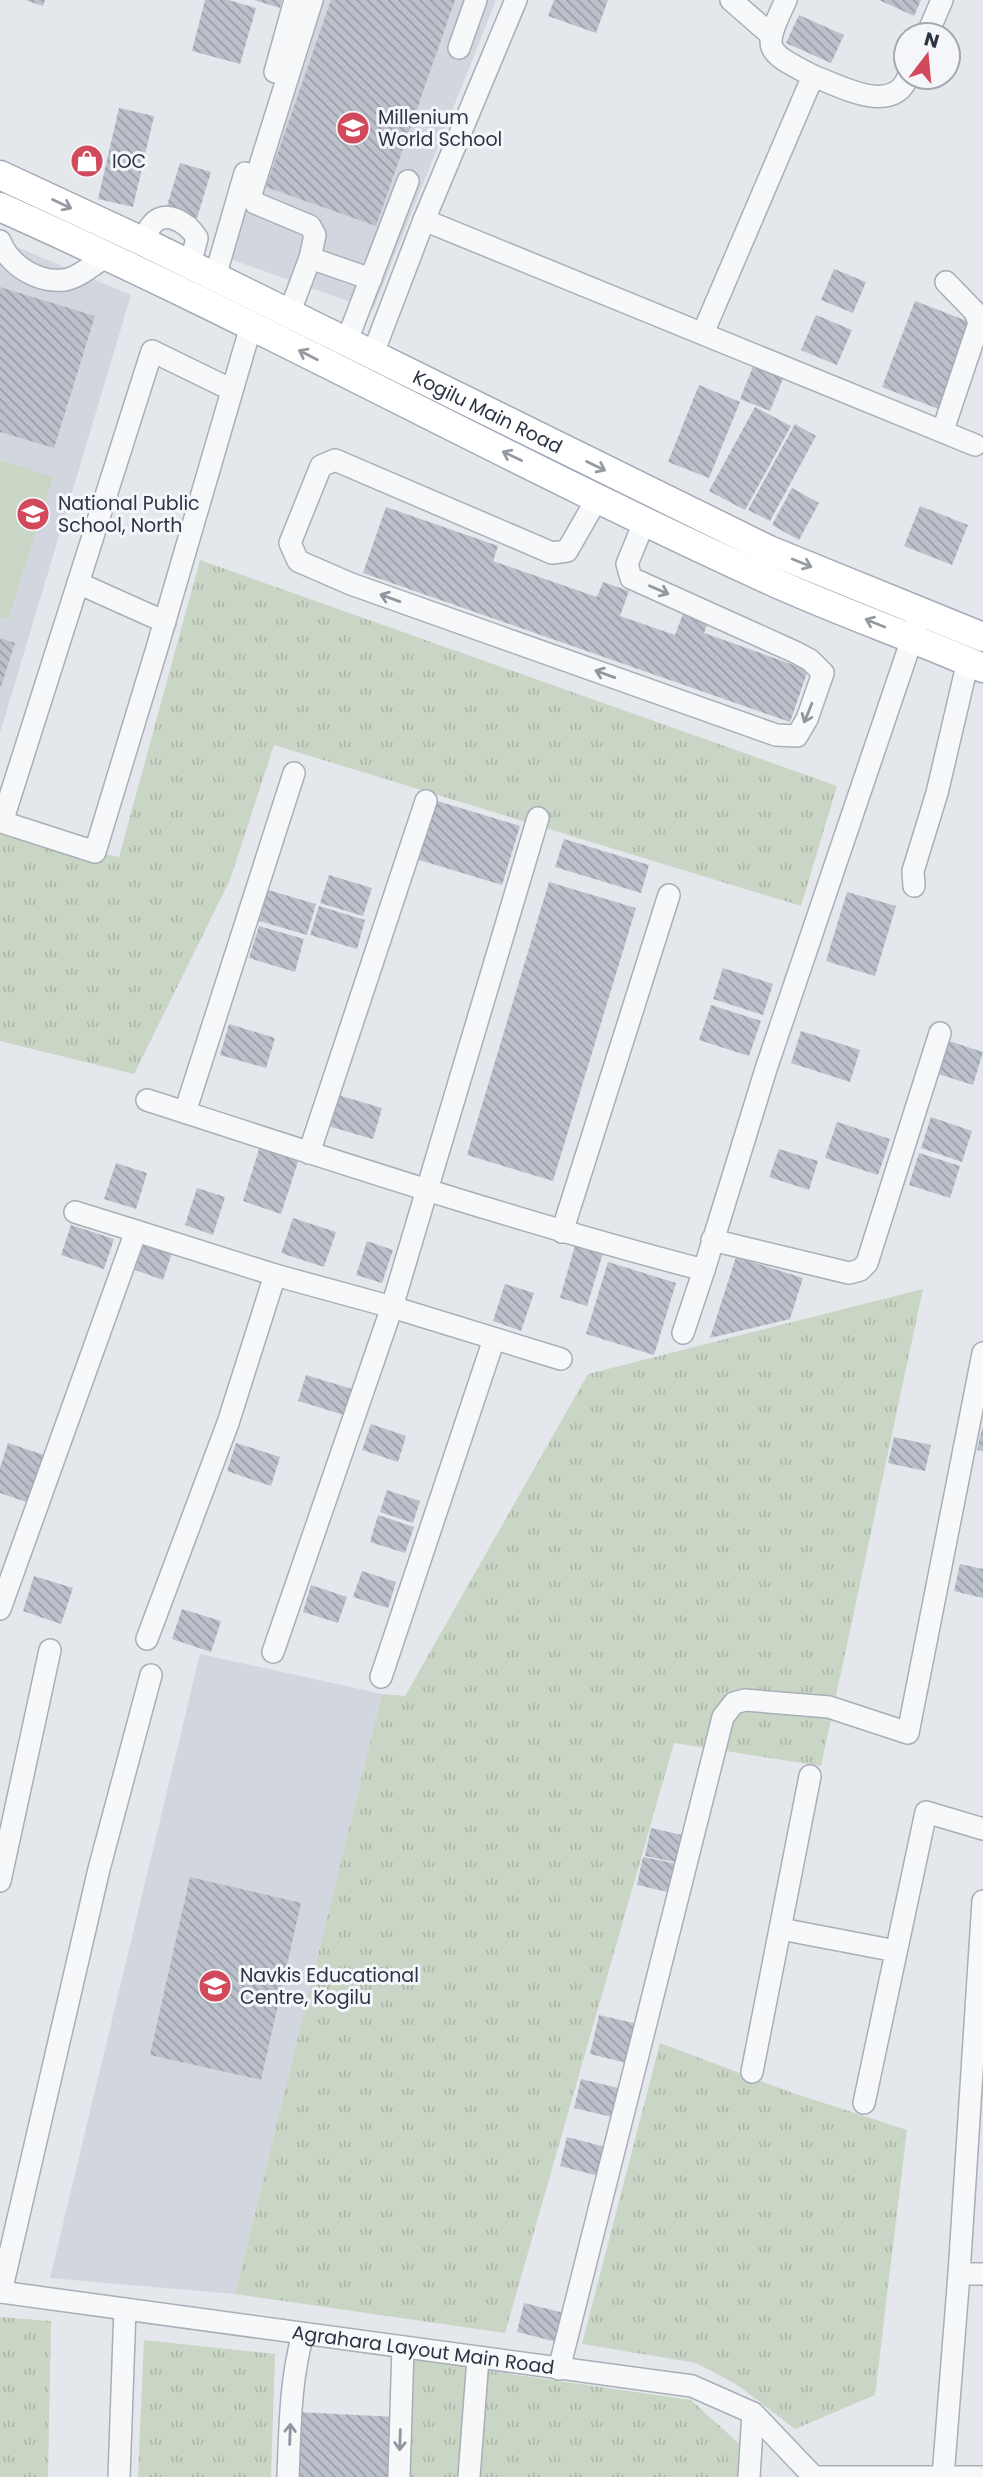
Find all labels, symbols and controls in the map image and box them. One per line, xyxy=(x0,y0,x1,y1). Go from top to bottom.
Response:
north arrow xyxy=(892,21,962,91)
text: N xyxy=(921,25,942,55)
place label: Millenium World School xyxy=(378,104,502,153)
school or university icon: Millenium World School xyxy=(334,109,372,147)
shop icon: IOC xyxy=(68,142,106,180)
place label: IOC xyxy=(112,148,146,175)
one-way arrow xyxy=(51,198,72,211)
one-way arrow xyxy=(298,348,319,362)
street label: Kogilu Main Road xyxy=(408,364,567,460)
one-way arrow xyxy=(502,448,523,461)
one-way arrow xyxy=(585,459,606,473)
place label: National Public School, North xyxy=(58,490,200,539)
school or university icon: National Public School, North xyxy=(14,495,52,533)
one-way arrow xyxy=(790,558,812,571)
one-way arrow xyxy=(648,584,669,597)
one-way arrow xyxy=(380,591,402,603)
one-way arrow xyxy=(864,616,886,629)
one-way arrow xyxy=(594,667,616,679)
one-way arrow xyxy=(801,702,814,724)
place label: Navkis Educational Centre, Kogilu xyxy=(240,1962,419,2011)
school or university icon: Navkis Educational Centre, Kogilu xyxy=(196,1967,234,2005)
street label: Agrahara Layout Main Road xyxy=(290,2319,556,2381)
one-way arrow xyxy=(283,2423,296,2446)
one-way arrow xyxy=(393,2428,407,2451)

